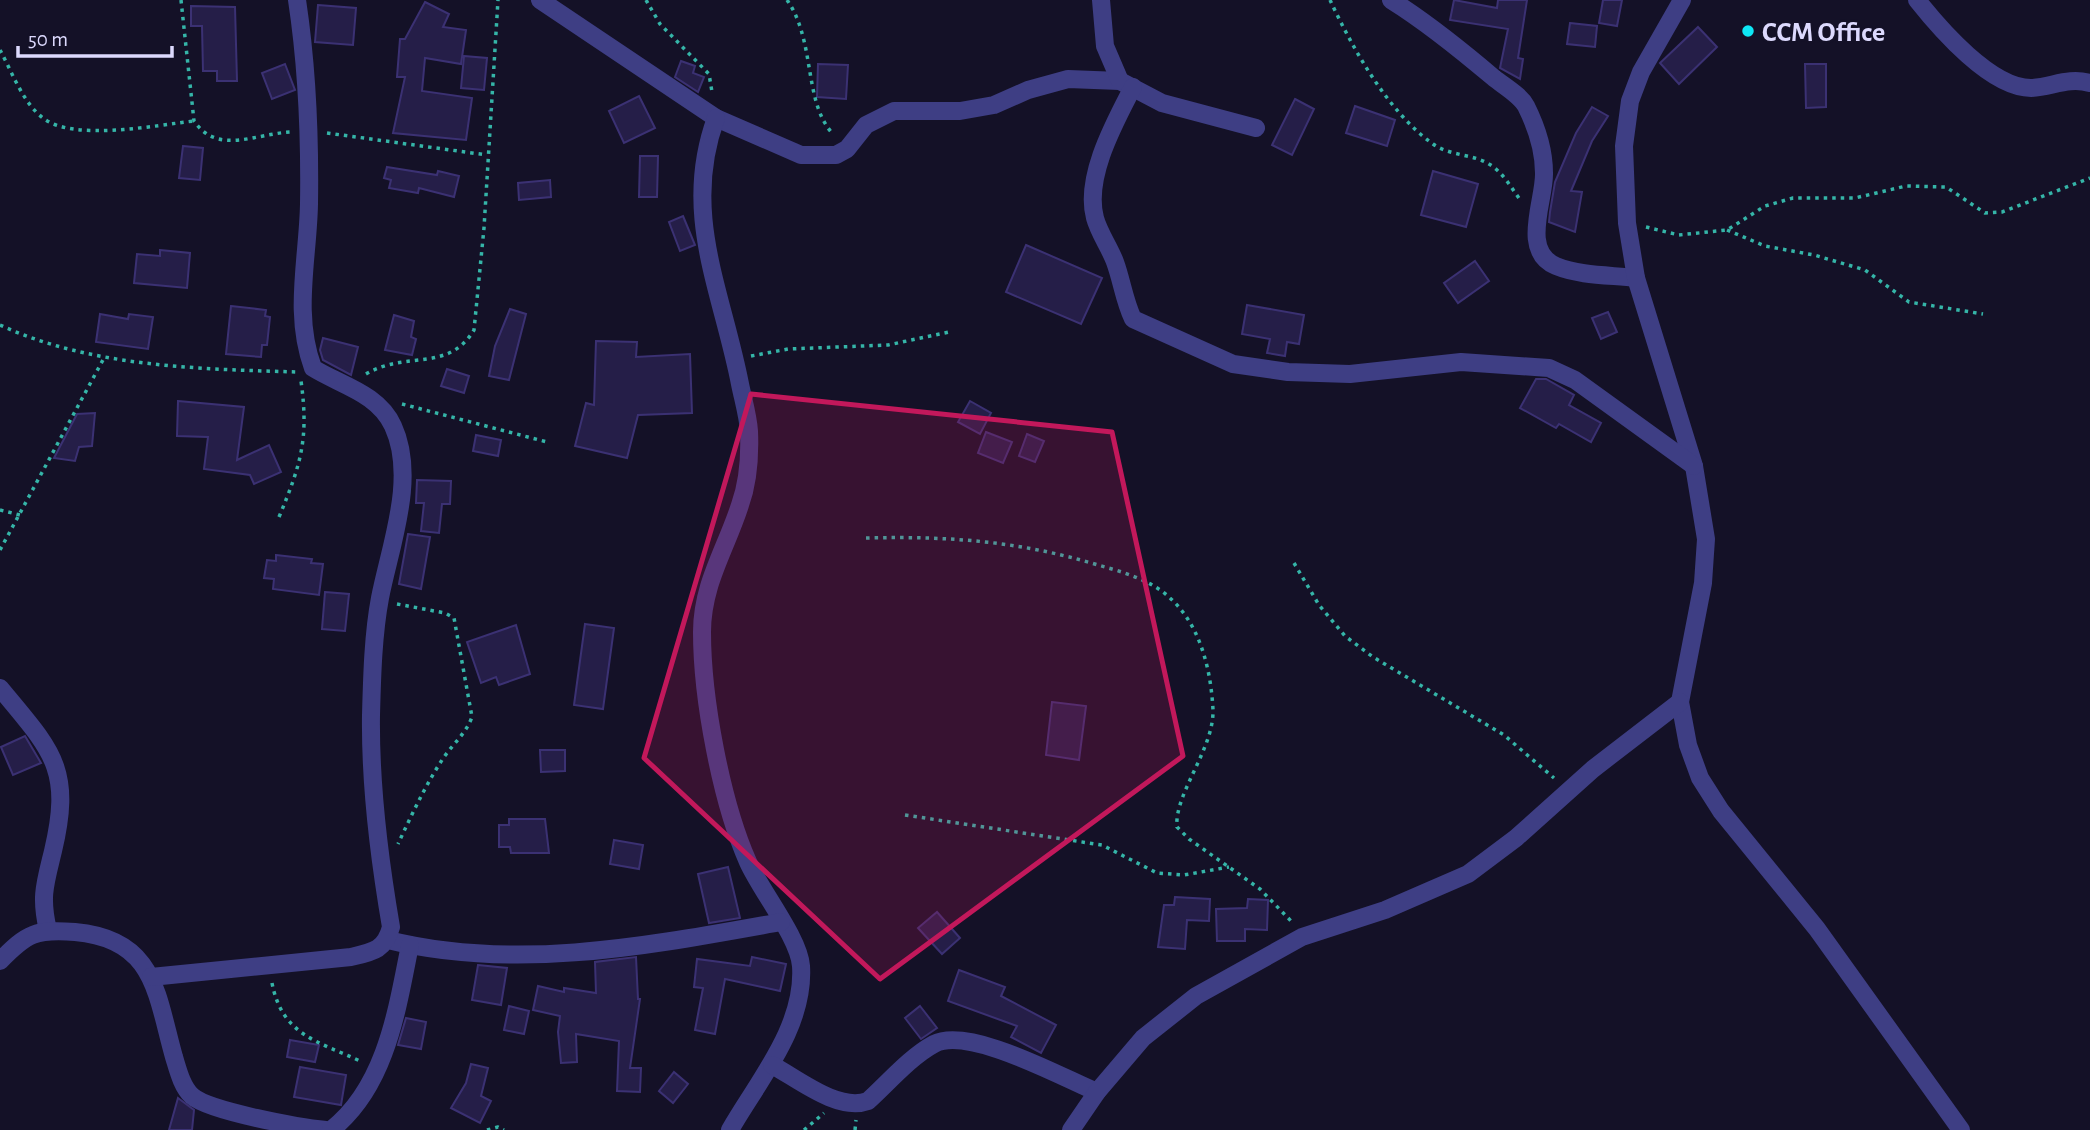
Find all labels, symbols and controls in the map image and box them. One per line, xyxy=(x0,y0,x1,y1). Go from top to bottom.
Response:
scale bar xyxy=(18,14,172,58)
place label: CCM Office xyxy=(1762,19,1885,47)
marker: CCM Office xyxy=(1740,23,1756,39)
text: 50 m xyxy=(28,29,68,50)

